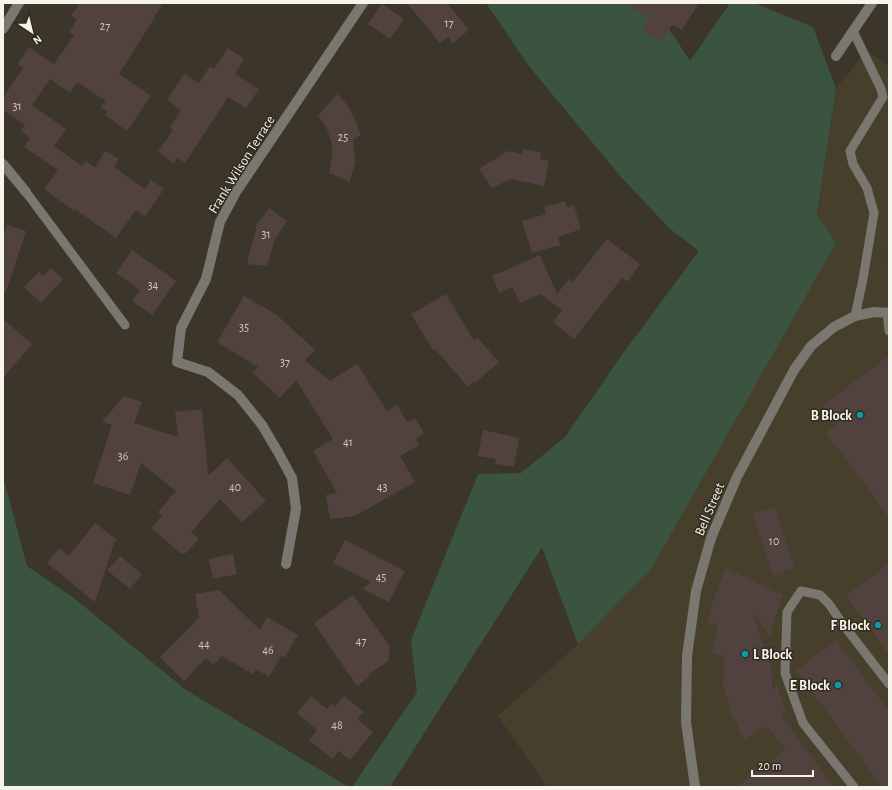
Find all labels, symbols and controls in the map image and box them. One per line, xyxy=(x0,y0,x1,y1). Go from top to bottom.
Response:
north arrow xyxy=(12,12,52,52)
house number: 17 xyxy=(444,17,454,29)
house number: 27 xyxy=(100,20,110,32)
text: N xyxy=(31,33,44,46)
house number: 31 xyxy=(12,100,22,112)
street label: Frank Wilson Terrace xyxy=(206,113,278,216)
house number: 25 xyxy=(338,131,348,143)
house number: 31 xyxy=(261,228,271,240)
house number: 34 xyxy=(148,279,159,291)
house number: 35 xyxy=(239,321,249,333)
house number: 37 xyxy=(280,356,290,368)
place label: B Block xyxy=(811,409,852,423)
marker: B Block xyxy=(855,410,865,420)
house number: 41 xyxy=(343,436,353,448)
house number: 36 xyxy=(118,450,129,462)
street label: Bell Street xyxy=(693,480,728,538)
house number: 40 xyxy=(229,481,241,493)
house number: 43 xyxy=(377,481,387,493)
house number: 10 xyxy=(769,535,779,547)
house number: 45 xyxy=(376,571,386,583)
place label: F Block xyxy=(831,619,870,633)
marker: F Block xyxy=(873,620,883,630)
house number: 47 xyxy=(356,635,366,647)
house number: 44 xyxy=(198,638,210,650)
house number: 46 xyxy=(262,644,274,656)
place label: L Block xyxy=(753,648,792,662)
marker: L Block xyxy=(740,649,750,659)
place label: E Block xyxy=(790,679,830,693)
marker: E Block xyxy=(833,680,843,690)
house number: 48 xyxy=(331,719,343,731)
scale bar xyxy=(752,752,813,778)
text: 20 m xyxy=(758,760,781,772)

